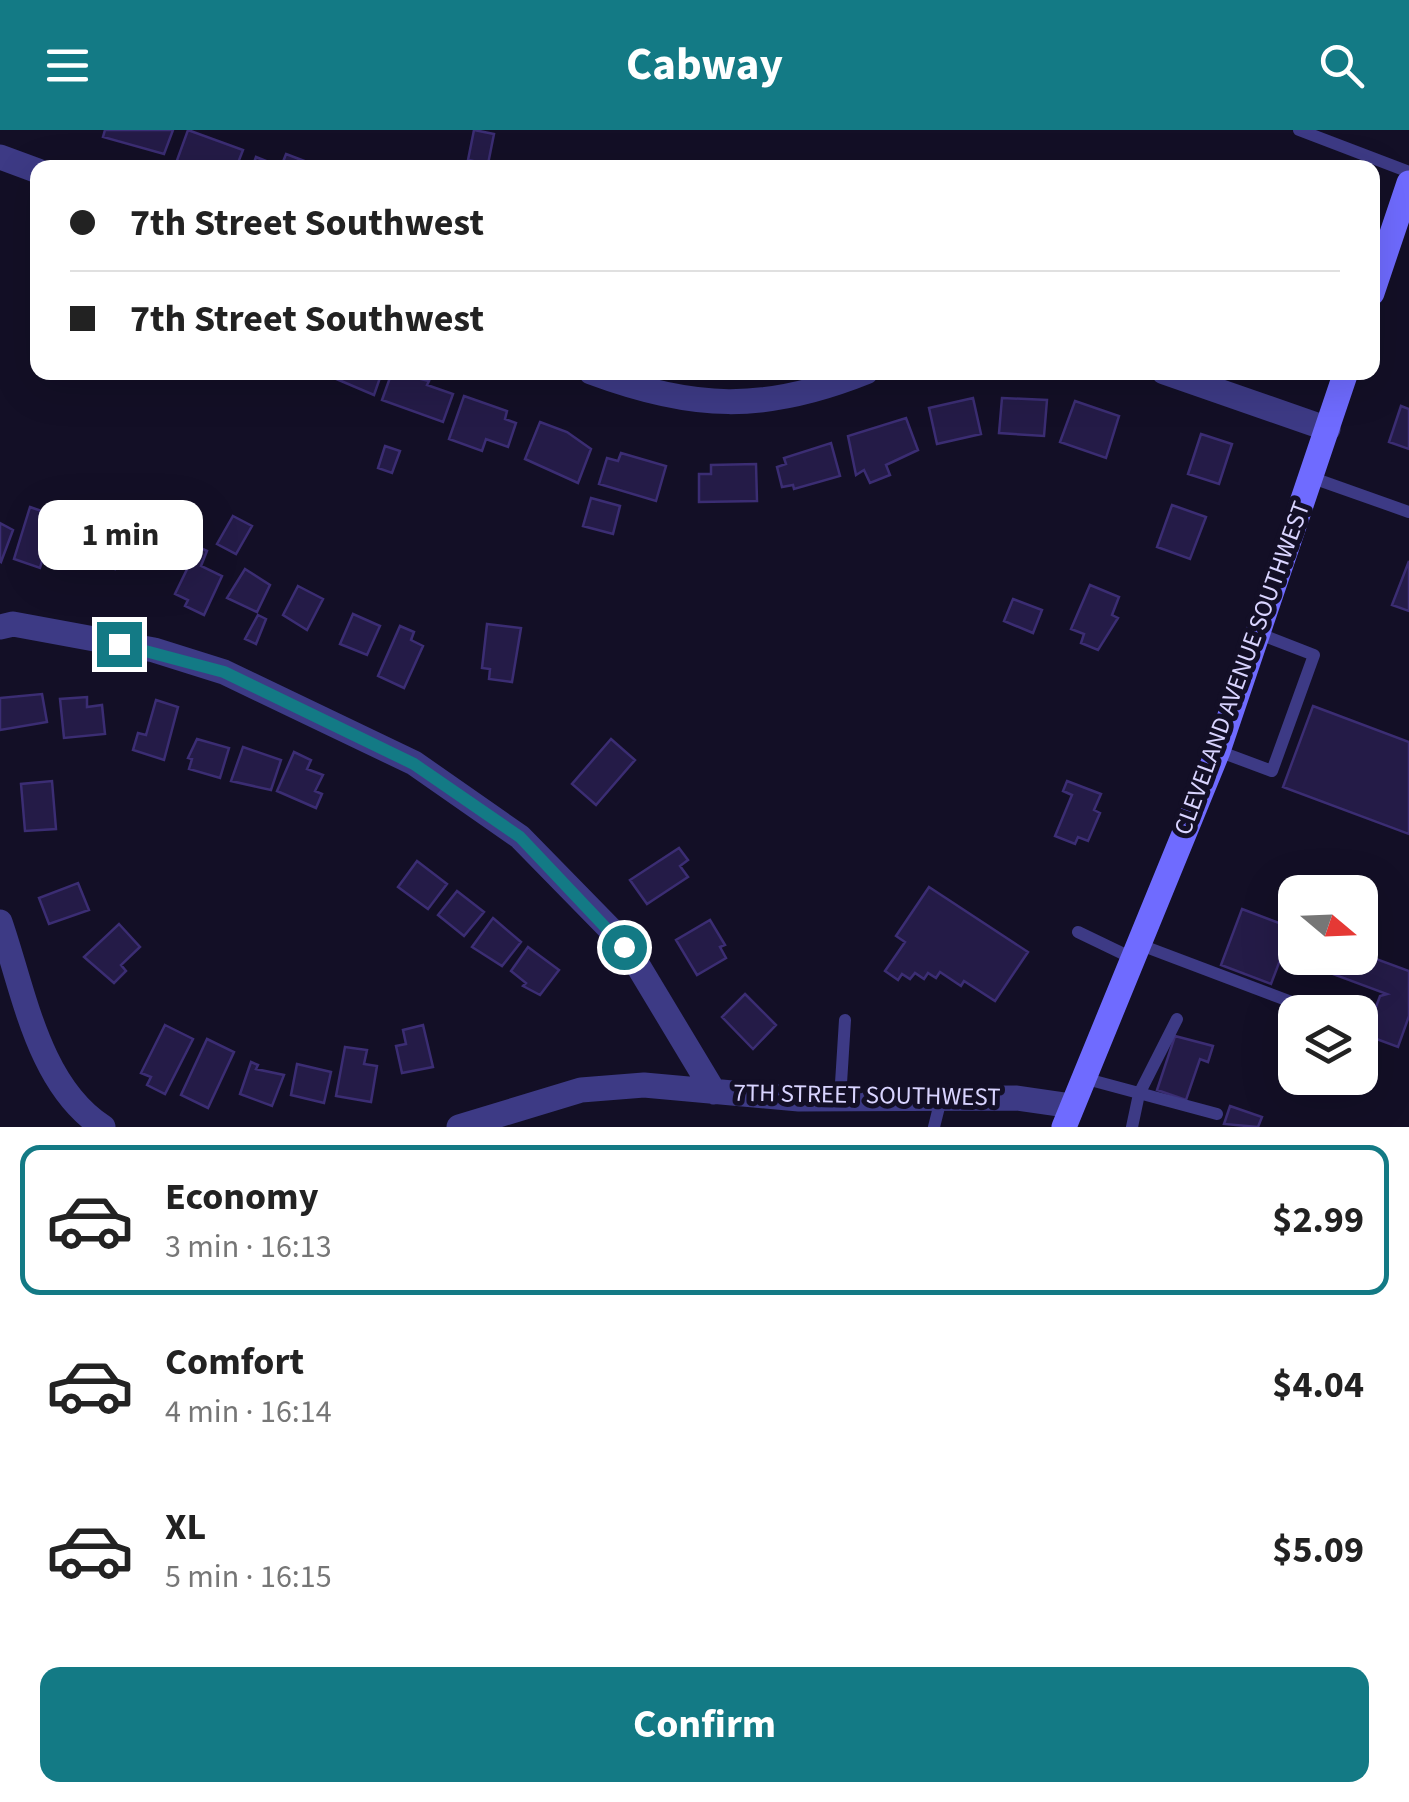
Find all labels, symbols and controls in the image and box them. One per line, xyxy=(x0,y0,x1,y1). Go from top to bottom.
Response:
text: Cabway xyxy=(626,33,783,97)
icon: menu xyxy=(40,38,95,93)
icon: search xyxy=(1314,38,1369,93)
text: 7th Street Southwest xyxy=(130,196,484,250)
text: 7th Street Southwest xyxy=(130,292,484,346)
street label: CLEVELAND AVENUE SOUTHWEST xyxy=(1165,496,1319,840)
callout: 1 min xyxy=(36,499,202,569)
text: 1 min xyxy=(82,512,159,558)
route end xyxy=(97,622,142,667)
north arrow xyxy=(1278,875,1378,975)
map controls xyxy=(1278,875,1378,1095)
route start xyxy=(602,925,647,970)
button: layers xyxy=(1278,995,1378,1095)
street label: 7TH STREET SOUTHWEST xyxy=(733,1075,1001,1115)
text: Economy xyxy=(165,1170,318,1224)
icon: car xyxy=(45,1175,135,1265)
text: $2.99 xyxy=(1272,1193,1364,1247)
text: 3 min · 16:13 xyxy=(165,1224,332,1270)
text: Comfort xyxy=(165,1335,304,1389)
icon: car xyxy=(45,1340,135,1430)
text: $4.04 xyxy=(1272,1358,1364,1412)
text: 4 min · 16:14 xyxy=(165,1389,332,1435)
text: XL xyxy=(165,1500,206,1554)
icon: car xyxy=(45,1505,135,1595)
text: $5.09 xyxy=(1272,1523,1364,1577)
text: 5 min · 16:15 xyxy=(165,1554,332,1600)
button: Confirm xyxy=(40,1667,1369,1782)

